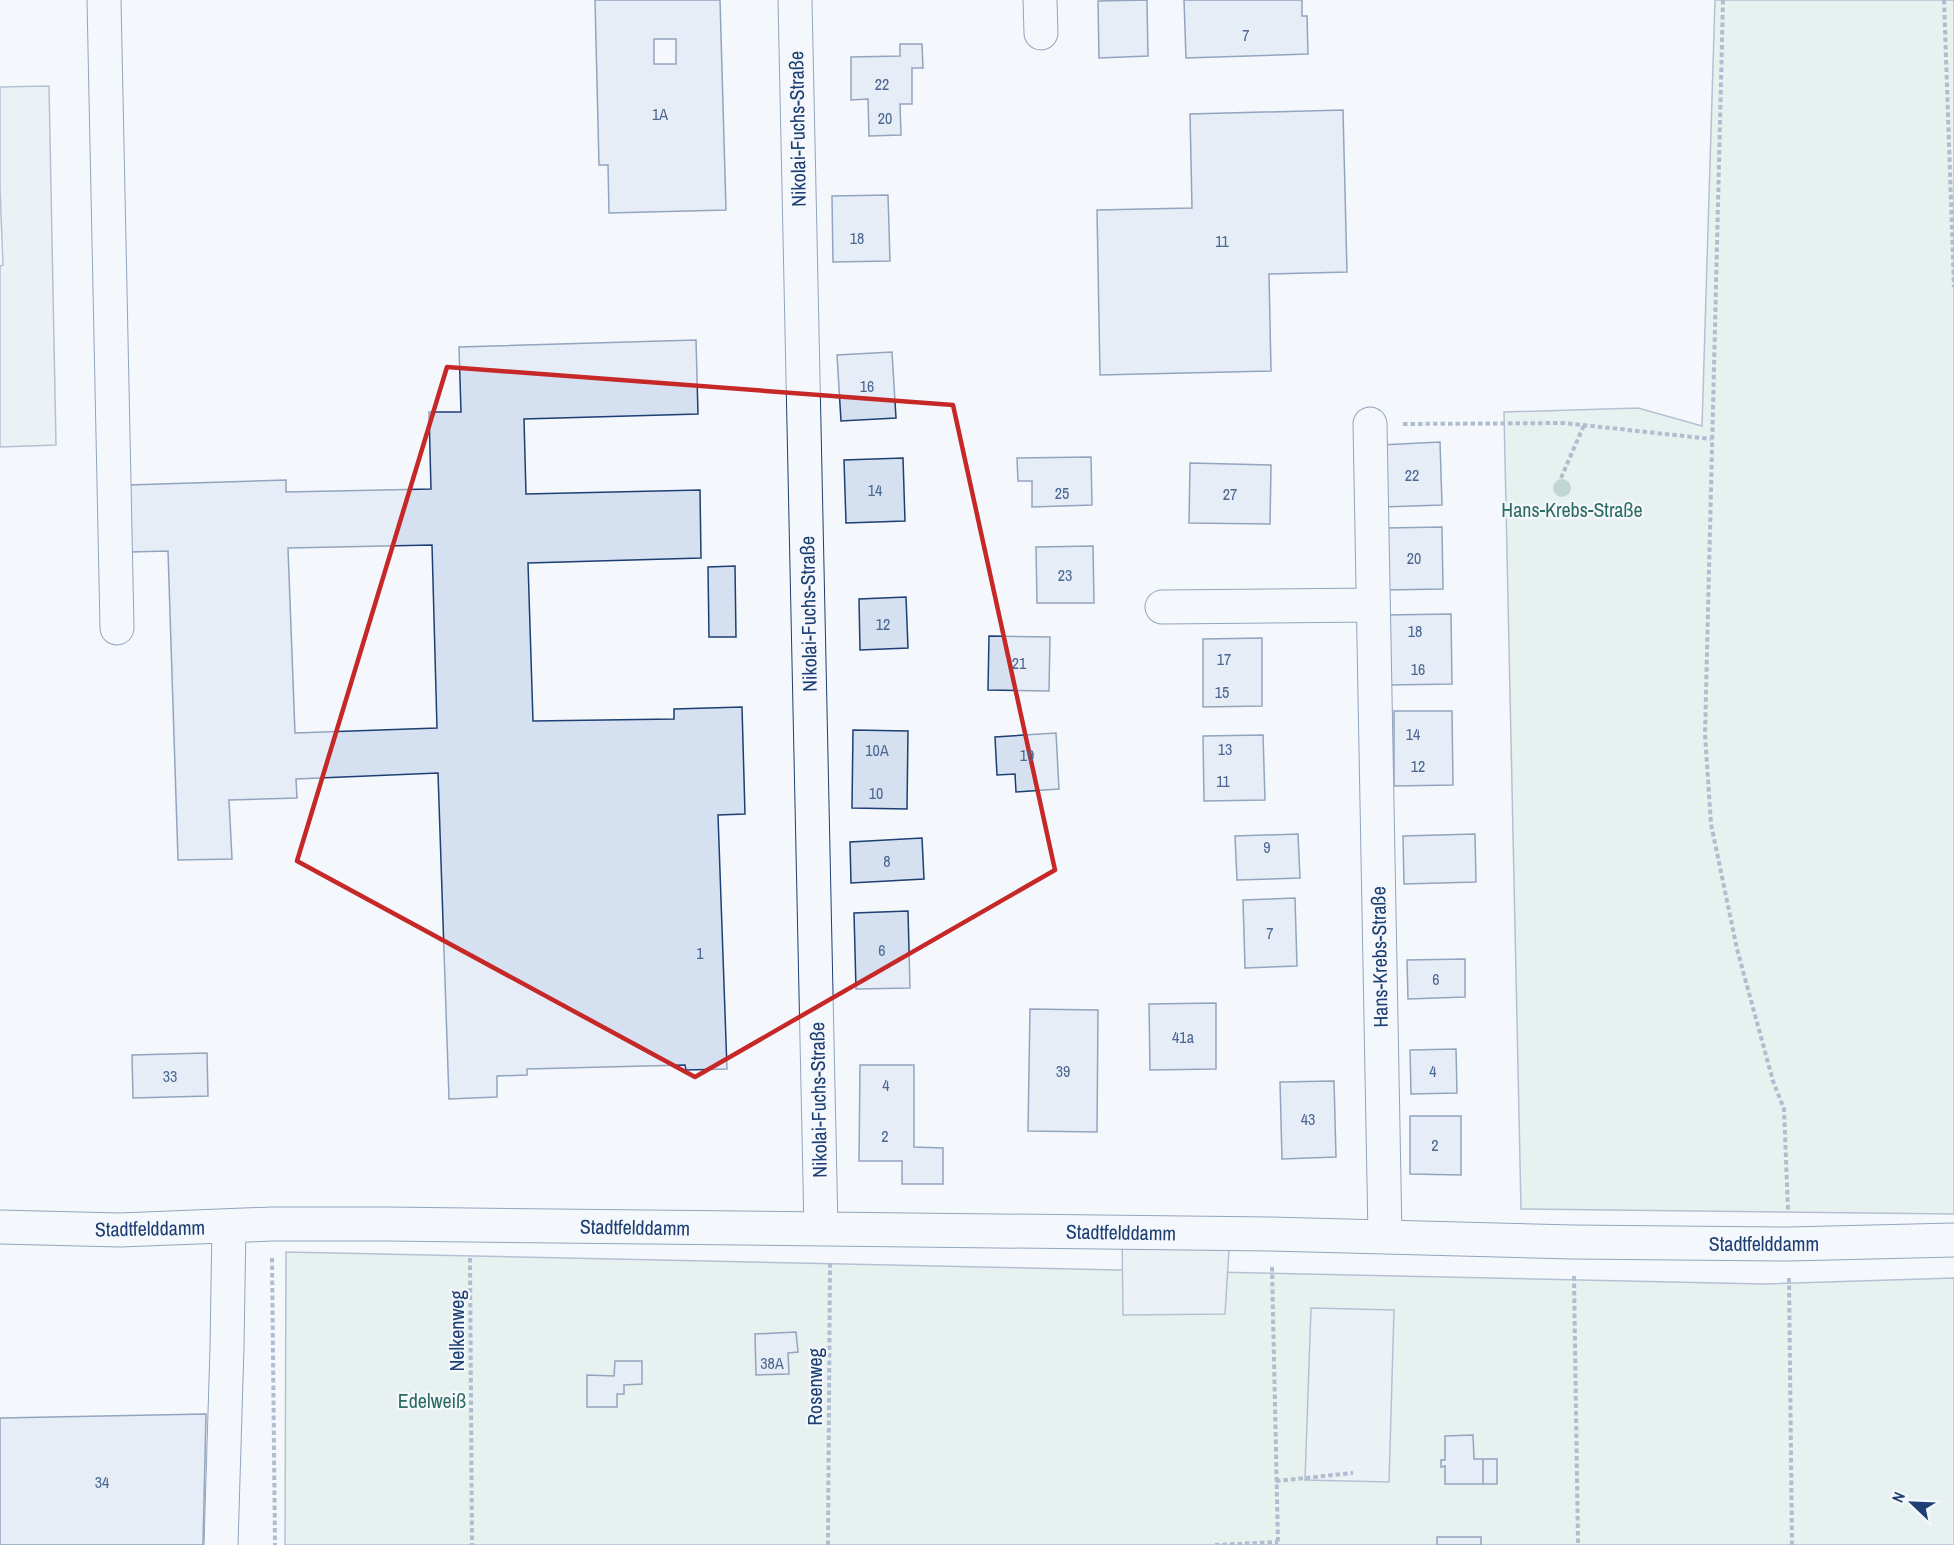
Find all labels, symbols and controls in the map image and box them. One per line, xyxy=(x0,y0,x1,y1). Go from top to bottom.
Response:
house number: 7 xyxy=(1242,24,1250,46)
street label: Nikolai-Fuchs-Straße xyxy=(782,51,812,207)
house number: 22 xyxy=(875,73,889,95)
house number: 1A xyxy=(652,103,668,125)
house number: 20 xyxy=(878,107,892,129)
house number: 18 xyxy=(850,227,864,249)
house number: 11 xyxy=(1215,230,1230,252)
house number: 16 xyxy=(860,375,874,397)
house number: 22 xyxy=(1405,464,1419,486)
house number: 14 xyxy=(868,479,882,501)
house number: 25 xyxy=(1055,482,1069,504)
house number: 27 xyxy=(1223,483,1237,505)
park label: Hans-Krebs-Straße xyxy=(1501,496,1643,523)
street label: Nikolai-Fuchs-Straße xyxy=(793,536,823,692)
house number: 20 xyxy=(1407,547,1421,569)
house number: 23 xyxy=(1058,564,1072,586)
house number: 12 xyxy=(876,613,890,635)
house number: 18 xyxy=(1408,620,1422,642)
house number: 17 xyxy=(1217,648,1231,670)
house number: 21 xyxy=(1012,652,1027,674)
house number: 16 xyxy=(1411,658,1425,680)
house number: 15 xyxy=(1215,681,1229,703)
house number: 14 xyxy=(1406,723,1420,745)
house number: 13 xyxy=(1218,738,1232,760)
house number: 10A xyxy=(865,739,889,761)
house number: 19 xyxy=(1020,744,1034,766)
house number: 12 xyxy=(1411,755,1425,777)
house number: 11 xyxy=(1216,770,1231,792)
house number: 10 xyxy=(869,782,883,804)
house number: 9 xyxy=(1263,836,1271,858)
house number: 8 xyxy=(883,850,891,872)
street label: Hans-Krebs-Straße xyxy=(1364,886,1394,1028)
house number: 7 xyxy=(1266,922,1274,944)
house number: 6 xyxy=(878,939,886,961)
house number: 1 xyxy=(696,942,704,964)
house number: 6 xyxy=(1432,968,1440,990)
street label: Nikolai-Fuchs-Straße xyxy=(803,1022,833,1178)
house number: 41a xyxy=(1172,1026,1195,1048)
house number: 39 xyxy=(1056,1060,1070,1082)
house number: 4 xyxy=(1429,1060,1437,1082)
house number: 33 xyxy=(163,1065,177,1087)
house number: 4 xyxy=(882,1074,890,1096)
house number: 43 xyxy=(1301,1108,1315,1130)
house number: 2 xyxy=(881,1125,889,1147)
house number: 2 xyxy=(1431,1134,1439,1156)
street label: Stadtfelddamm xyxy=(580,1213,690,1241)
street label: Stadtfelddamm xyxy=(95,1214,205,1242)
street label: Stadtfelddamm xyxy=(1066,1218,1176,1246)
street label: Stadtfelddamm xyxy=(1709,1230,1819,1257)
street label: Nelkenweg xyxy=(443,1290,470,1372)
street label: Rosenweg xyxy=(801,1348,828,1426)
house number: 38A xyxy=(760,1352,784,1374)
park label: Edelweiß xyxy=(398,1387,466,1414)
house number: 34 xyxy=(95,1471,109,1493)
north arrow xyxy=(1882,1473,1942,1533)
text: N xyxy=(1886,1488,1910,1506)

